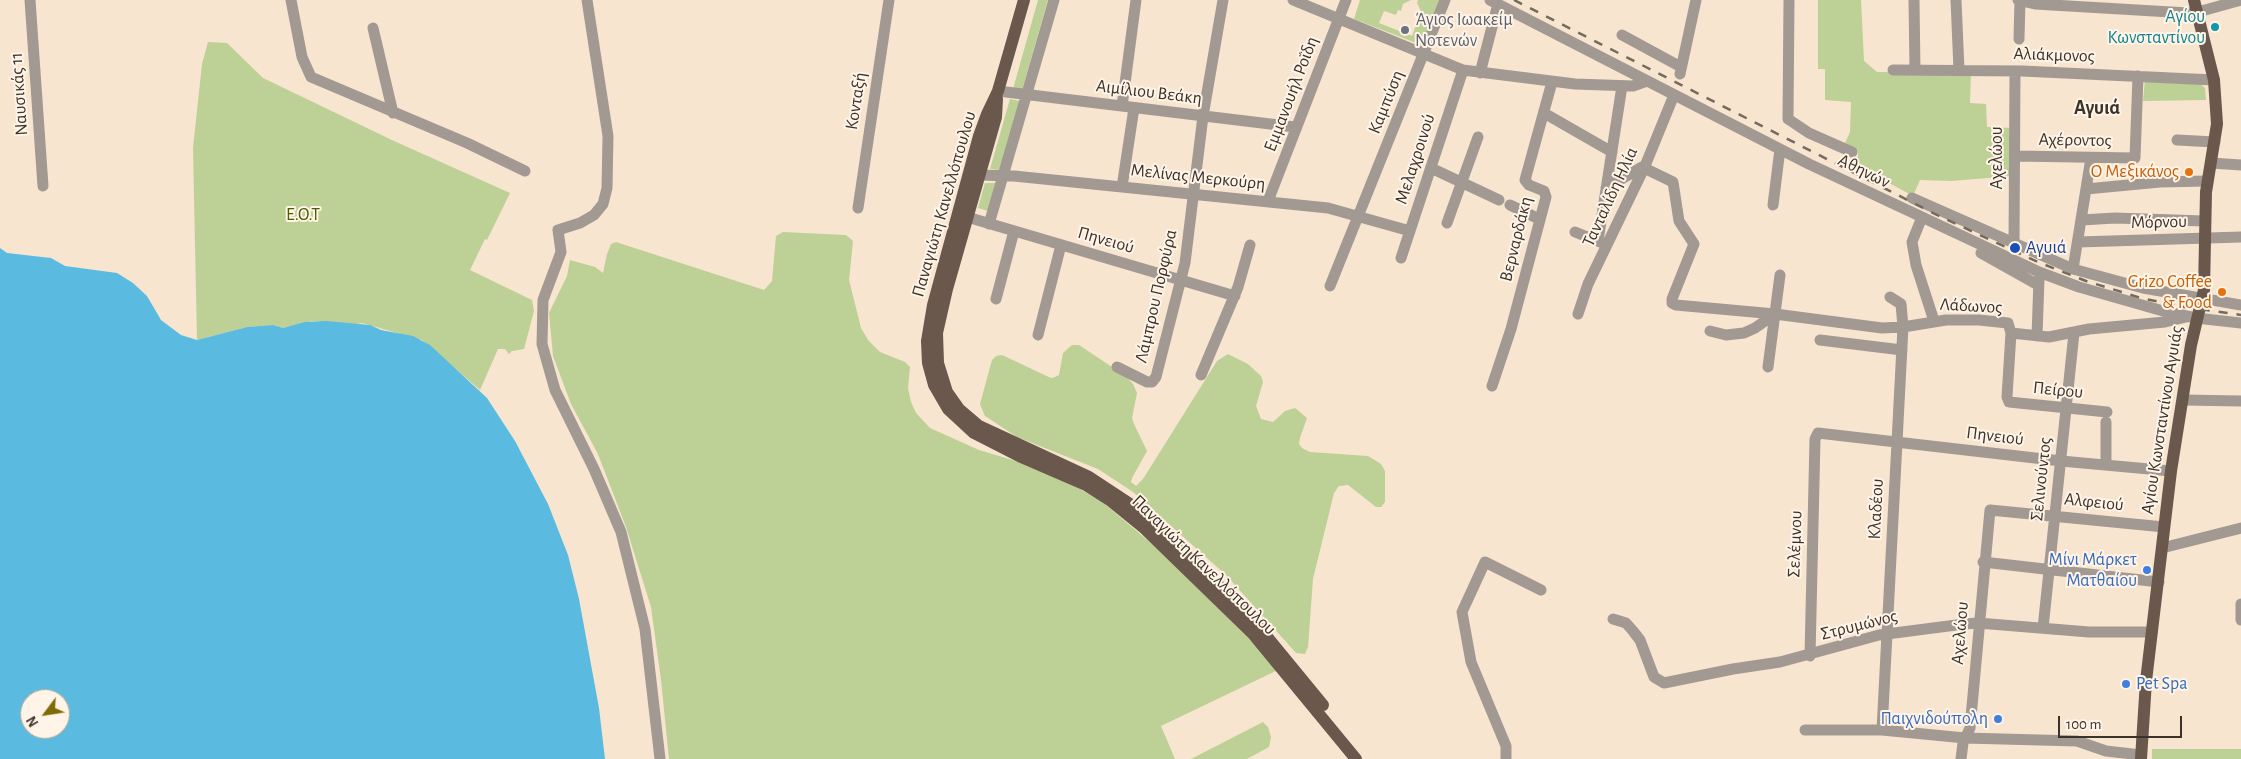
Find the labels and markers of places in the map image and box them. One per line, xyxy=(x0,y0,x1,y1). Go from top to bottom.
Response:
place label: Αγίου Κωνσταντίνου xyxy=(2107,6,2205,48)
place label: Άγιος Ιωακείμ Νοτενών xyxy=(1415,9,1513,52)
marker: Αγίου Κωνσταντίνου xyxy=(2209,21,2221,33)
marker: Άγιος Ιωακείμ Νοτενών xyxy=(1399,24,1411,36)
place label: Ο Μεξικάνος xyxy=(2091,161,2179,183)
marker: Ο Μεξικάνος xyxy=(2183,166,2195,178)
place label: Αγυιά xyxy=(2026,237,2066,259)
marker: Αγυιά xyxy=(2008,241,2022,255)
place label: Grizo Coffee & Food xyxy=(2128,271,2212,314)
marker: Grizo Coffee & Food xyxy=(2216,286,2228,298)
place label: Μίνι Μάρκετ Ματθαίου xyxy=(2048,549,2137,592)
marker: Μίνι Μάρκετ Ματθαίου xyxy=(2141,564,2153,576)
place label: Pet Spa xyxy=(2136,673,2188,695)
marker: Pet Spa xyxy=(2120,678,2132,690)
place label: Παιχνιδούπολη xyxy=(1881,708,1988,730)
marker: Παιχνιδούπολη xyxy=(1992,713,2004,725)

